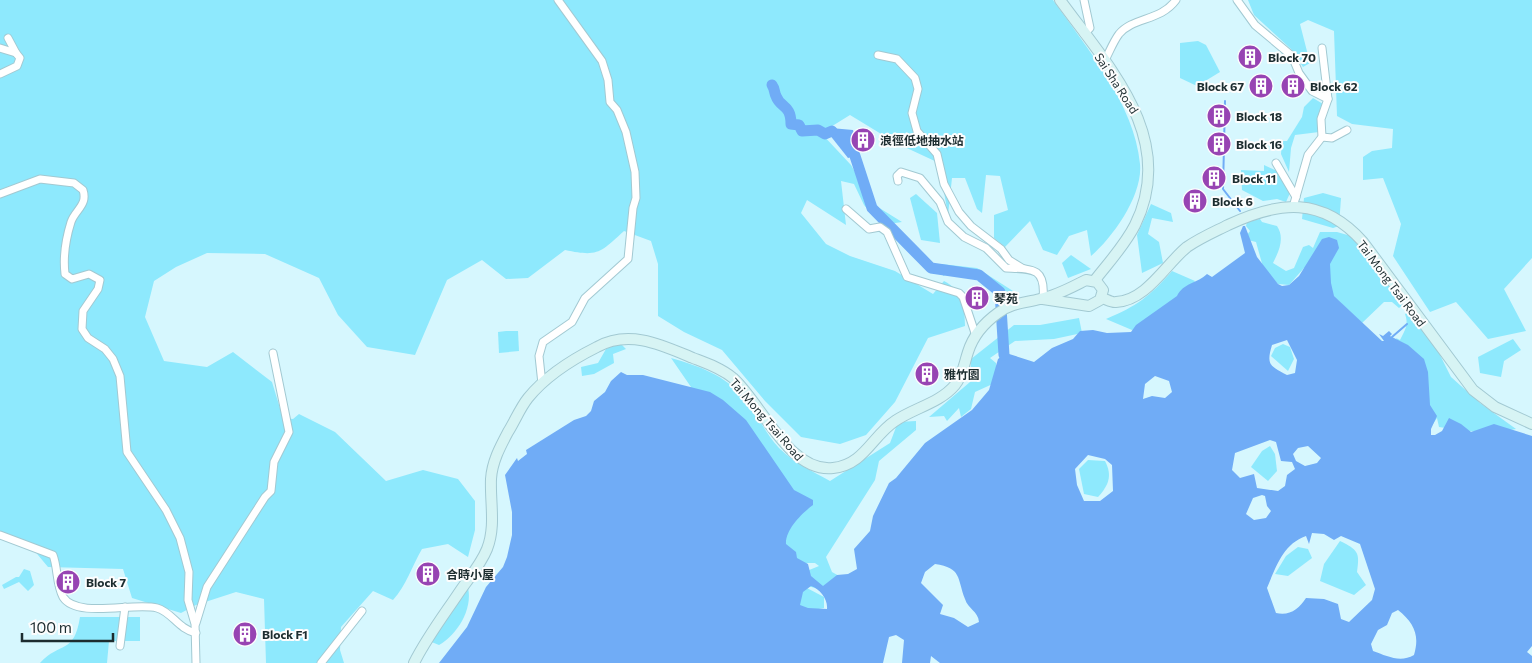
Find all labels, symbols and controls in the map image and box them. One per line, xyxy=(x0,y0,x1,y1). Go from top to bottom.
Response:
building icon: Block 70 xyxy=(1237,44,1263,70)
street label: Sai Sha Road xyxy=(1092,50,1142,116)
place label: Block 70 xyxy=(1268,50,1316,64)
building icon: Block 67 xyxy=(1248,73,1274,99)
building icon: Block 62 xyxy=(1280,73,1306,99)
place label: Block 67 xyxy=(1197,79,1244,93)
place label: Block 62 xyxy=(1310,79,1358,93)
building icon: Block 18 xyxy=(1206,103,1232,129)
place label: Block 18 xyxy=(1236,109,1282,123)
building icon: 浪徑低地抽水站 xyxy=(850,127,876,153)
building icon: Block 16 xyxy=(1206,131,1232,157)
place label: 浪徑低地抽水站 xyxy=(880,133,964,147)
place label: Block 16 xyxy=(1236,137,1282,151)
building icon: Block 11 xyxy=(1201,165,1227,191)
place label: Block 11 xyxy=(1232,171,1276,185)
building icon: Block 6 xyxy=(1182,188,1208,214)
place label: Block 6 xyxy=(1212,194,1253,208)
street label: Tai Mong Tsai Road xyxy=(1355,237,1429,329)
building icon: 琴苑 xyxy=(964,285,990,311)
place label: 琴苑 xyxy=(994,291,1018,305)
building icon: 雅竹園 xyxy=(914,361,940,387)
place label: 雅竹園 xyxy=(944,367,980,381)
street label: Tai Mong Tsai Road xyxy=(727,375,807,463)
building icon: 合時小屋 xyxy=(415,561,441,587)
place label: 合時小屋 xyxy=(446,567,494,581)
building icon: Block 7 xyxy=(55,569,81,595)
place label: Block 7 xyxy=(86,575,126,589)
scale bar xyxy=(22,610,114,642)
text: 100 m xyxy=(30,618,72,636)
building icon: Block F1 xyxy=(232,621,258,647)
place label: Block F1 xyxy=(262,627,308,641)

